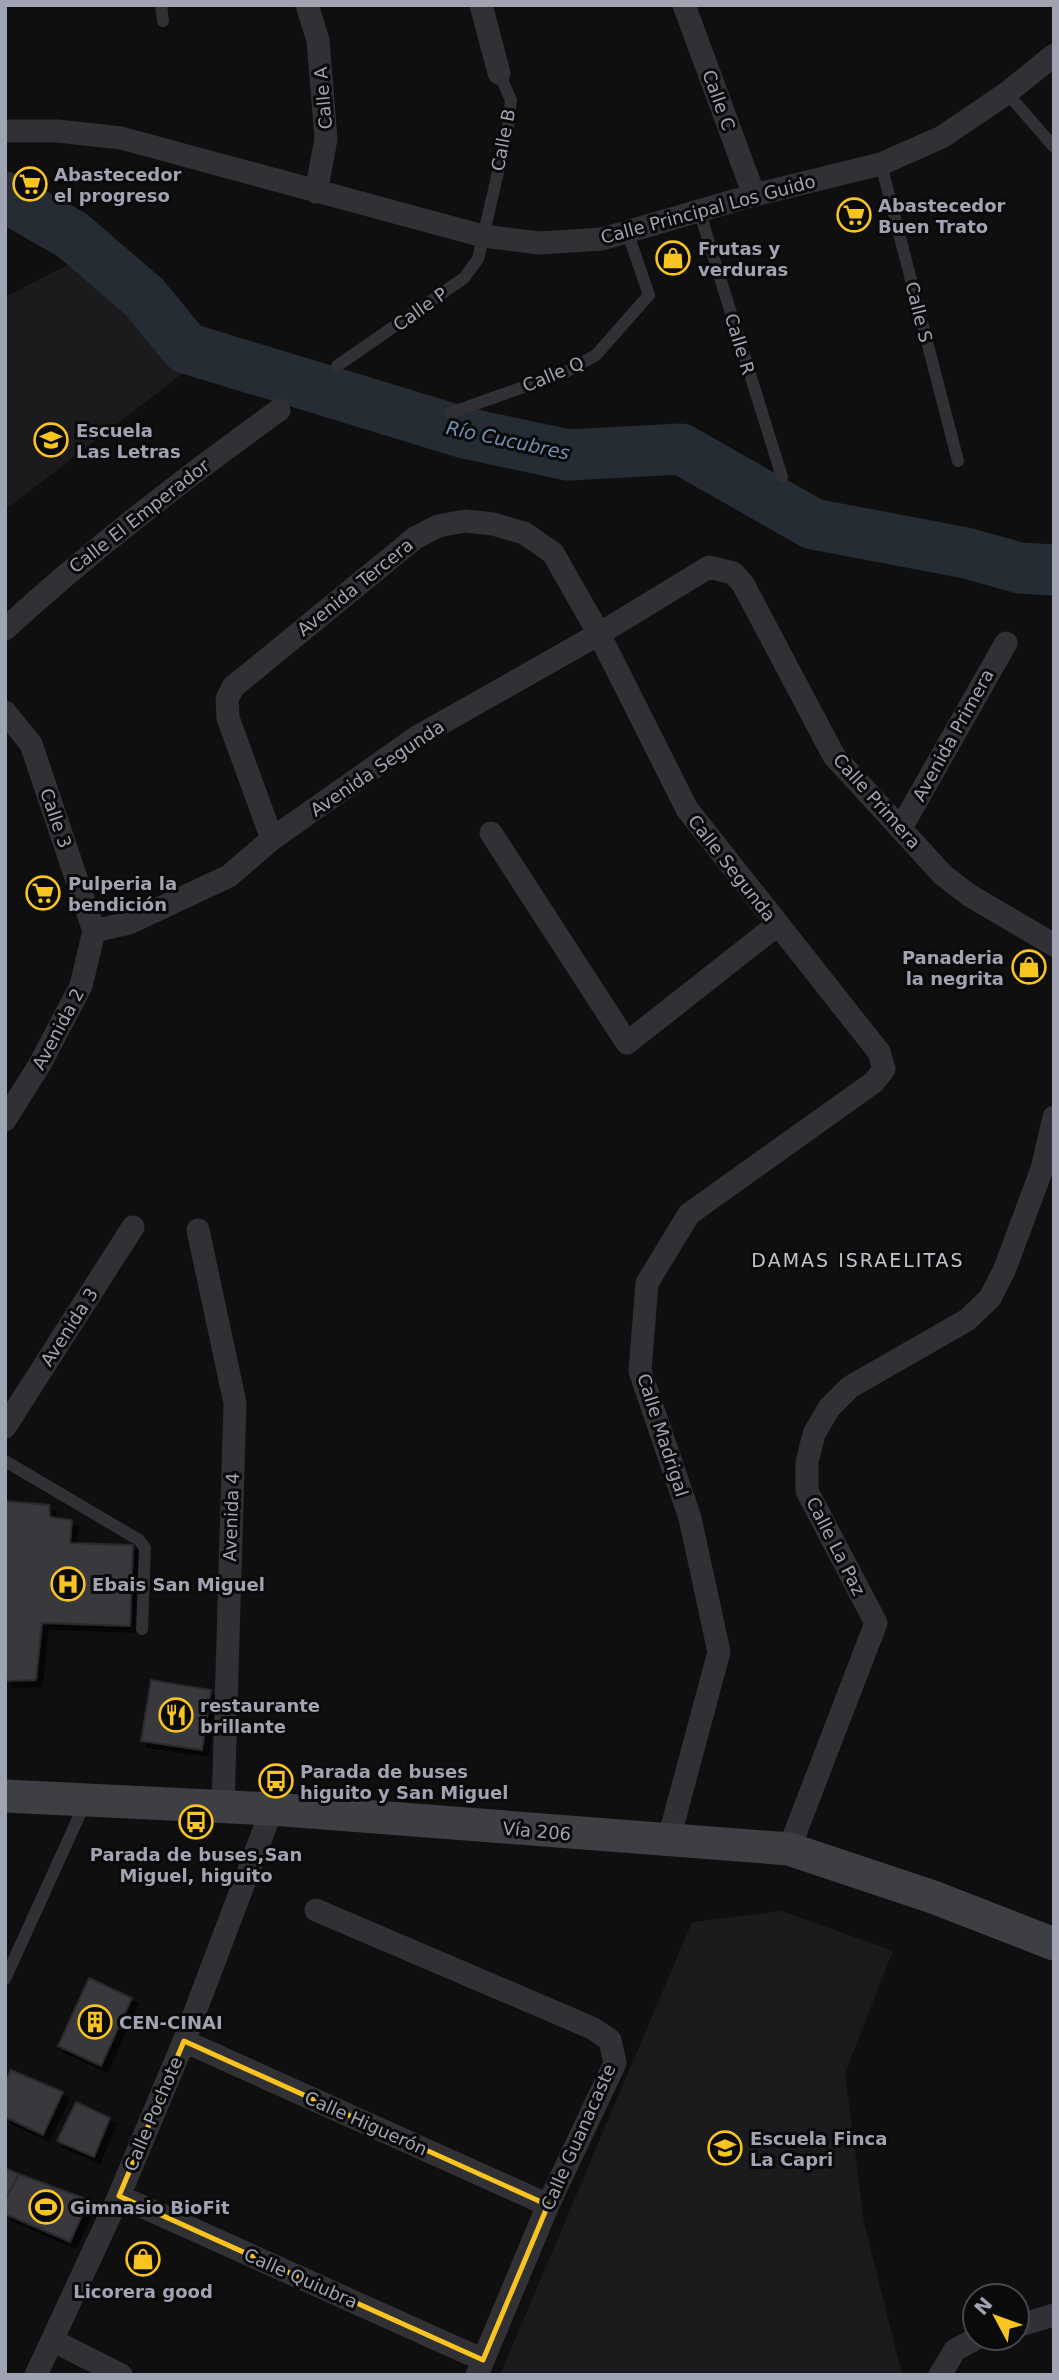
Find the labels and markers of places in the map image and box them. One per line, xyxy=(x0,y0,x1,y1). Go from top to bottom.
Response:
place label: Abastecedor el progreso xyxy=(54,164,182,206)
supermarket icon: Abastecedor el progreso xyxy=(11,165,49,203)
place label: Abastecedor Buen Trato xyxy=(878,195,1006,237)
supermarket icon: Abastecedor Buen Trato xyxy=(835,196,873,234)
place label: Frutas y verduras xyxy=(698,238,788,280)
shop icon: Frutas y verduras xyxy=(654,239,692,277)
place label: Escuela Las Letras xyxy=(76,420,181,462)
school or university icon: Escuela Las Letras xyxy=(32,421,70,459)
place label: Pulperia la bendición xyxy=(68,873,177,915)
supermarket icon: Pulperia la bendición xyxy=(24,874,62,912)
place label: Panaderia la negrita xyxy=(902,947,1004,989)
shop icon: Panaderia la negrita xyxy=(1010,948,1048,986)
hospital icon: Ebais San Miguel xyxy=(49,1565,87,1603)
place label: Ebais San Miguel xyxy=(92,1574,265,1595)
place label: restaurante brillante xyxy=(200,1695,320,1737)
restaurant icon: restaurante brillante xyxy=(157,1696,195,1734)
place label: Parada de buses higuito y San Miguel xyxy=(300,1761,508,1803)
bus stop icon: Parada de buses higuito y San Miguel xyxy=(257,1762,295,1800)
bus stop icon: Parada de buses,San Miguel, higuito xyxy=(177,1803,215,1841)
place label: Parada de buses,San Miguel, higuito xyxy=(90,1844,302,1886)
building icon: CEN-CINAI xyxy=(76,2003,114,2041)
place label: CEN-CINAI xyxy=(119,2012,223,2033)
place label: Escuela Finca La Capri xyxy=(750,2128,887,2170)
school or university icon: Escuela Finca La Capri xyxy=(706,2129,744,2167)
sports icon: Gimnasio BioFit xyxy=(27,2188,65,2226)
place label: Gimnasio BioFit xyxy=(70,2197,230,2218)
shop icon: Licorera good xyxy=(124,2240,162,2278)
place label: Licorera good xyxy=(73,2281,213,2302)

